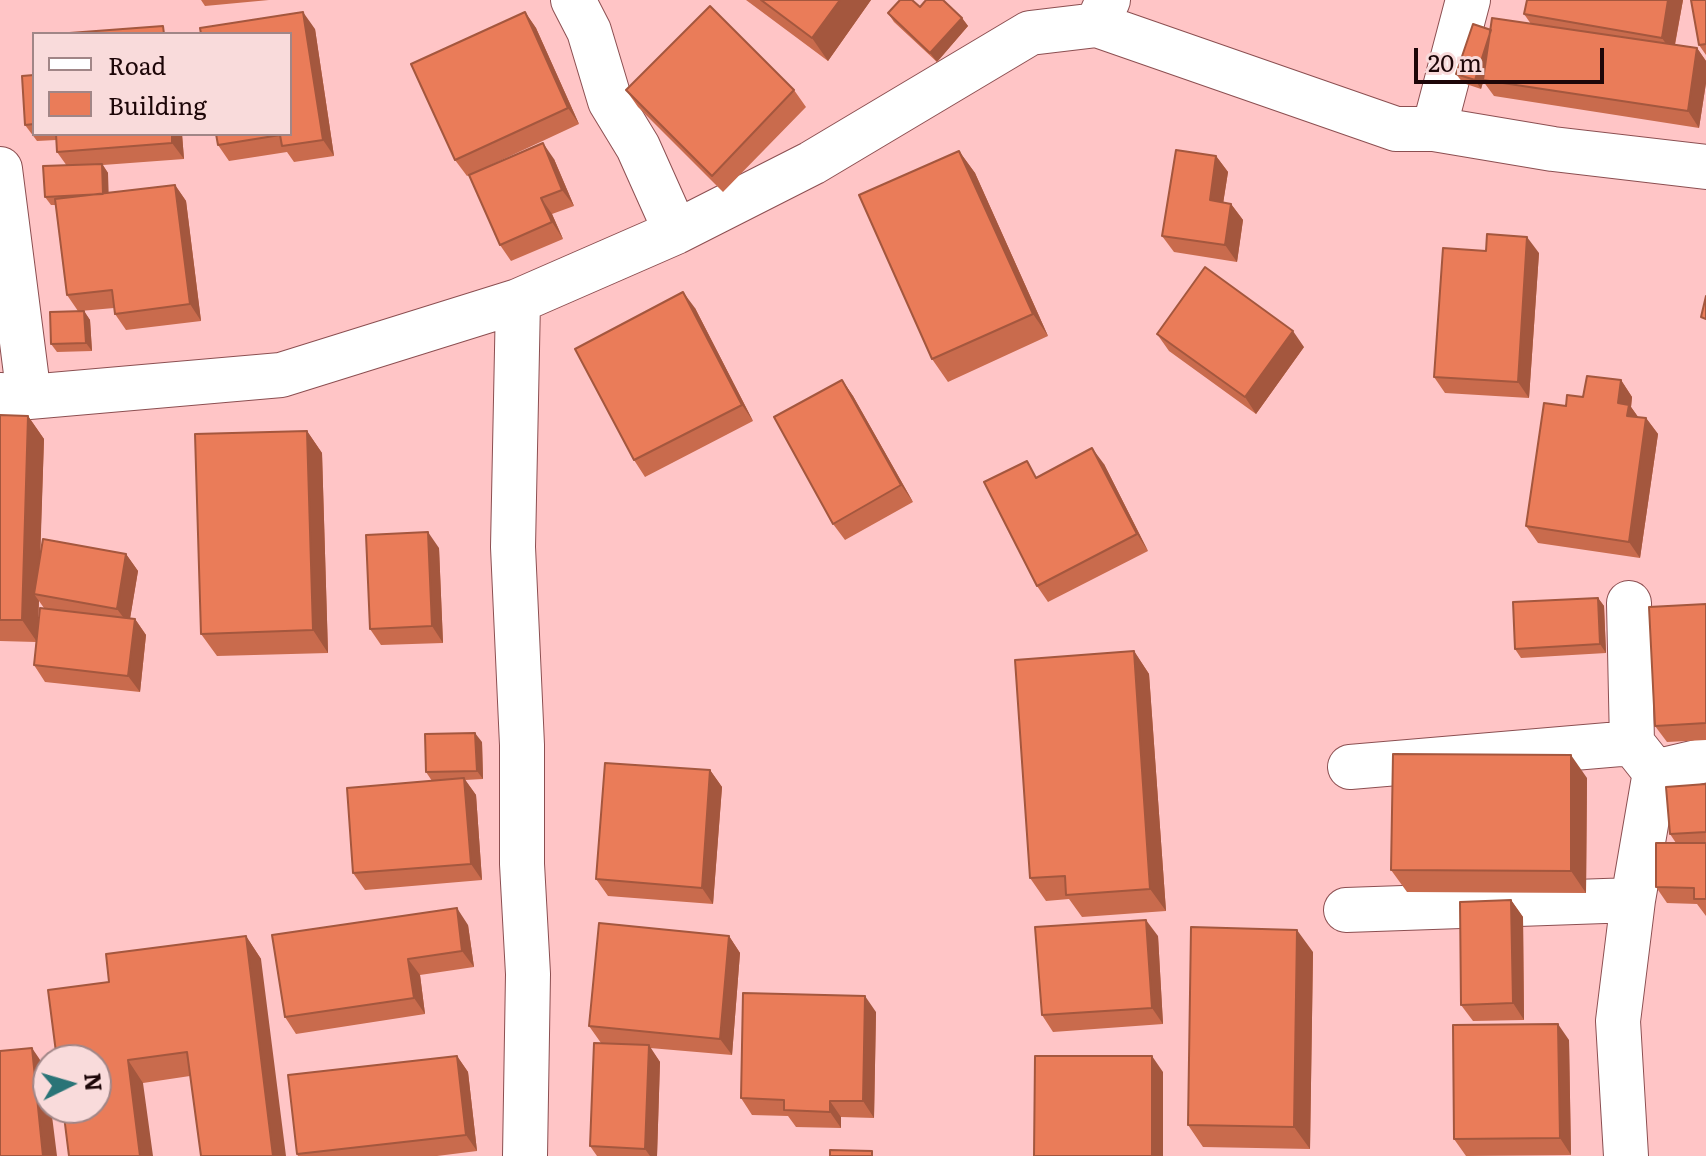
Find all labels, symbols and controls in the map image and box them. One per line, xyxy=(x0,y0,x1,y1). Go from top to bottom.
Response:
legend xyxy=(32,32,292,136)
scale bar xyxy=(1418,32,1608,82)
text: 20 m xyxy=(1428,44,1482,79)
text: Road xyxy=(108,47,166,82)
text: Building xyxy=(108,87,207,122)
north arrow xyxy=(32,1044,112,1124)
text: N xyxy=(77,1071,112,1093)

